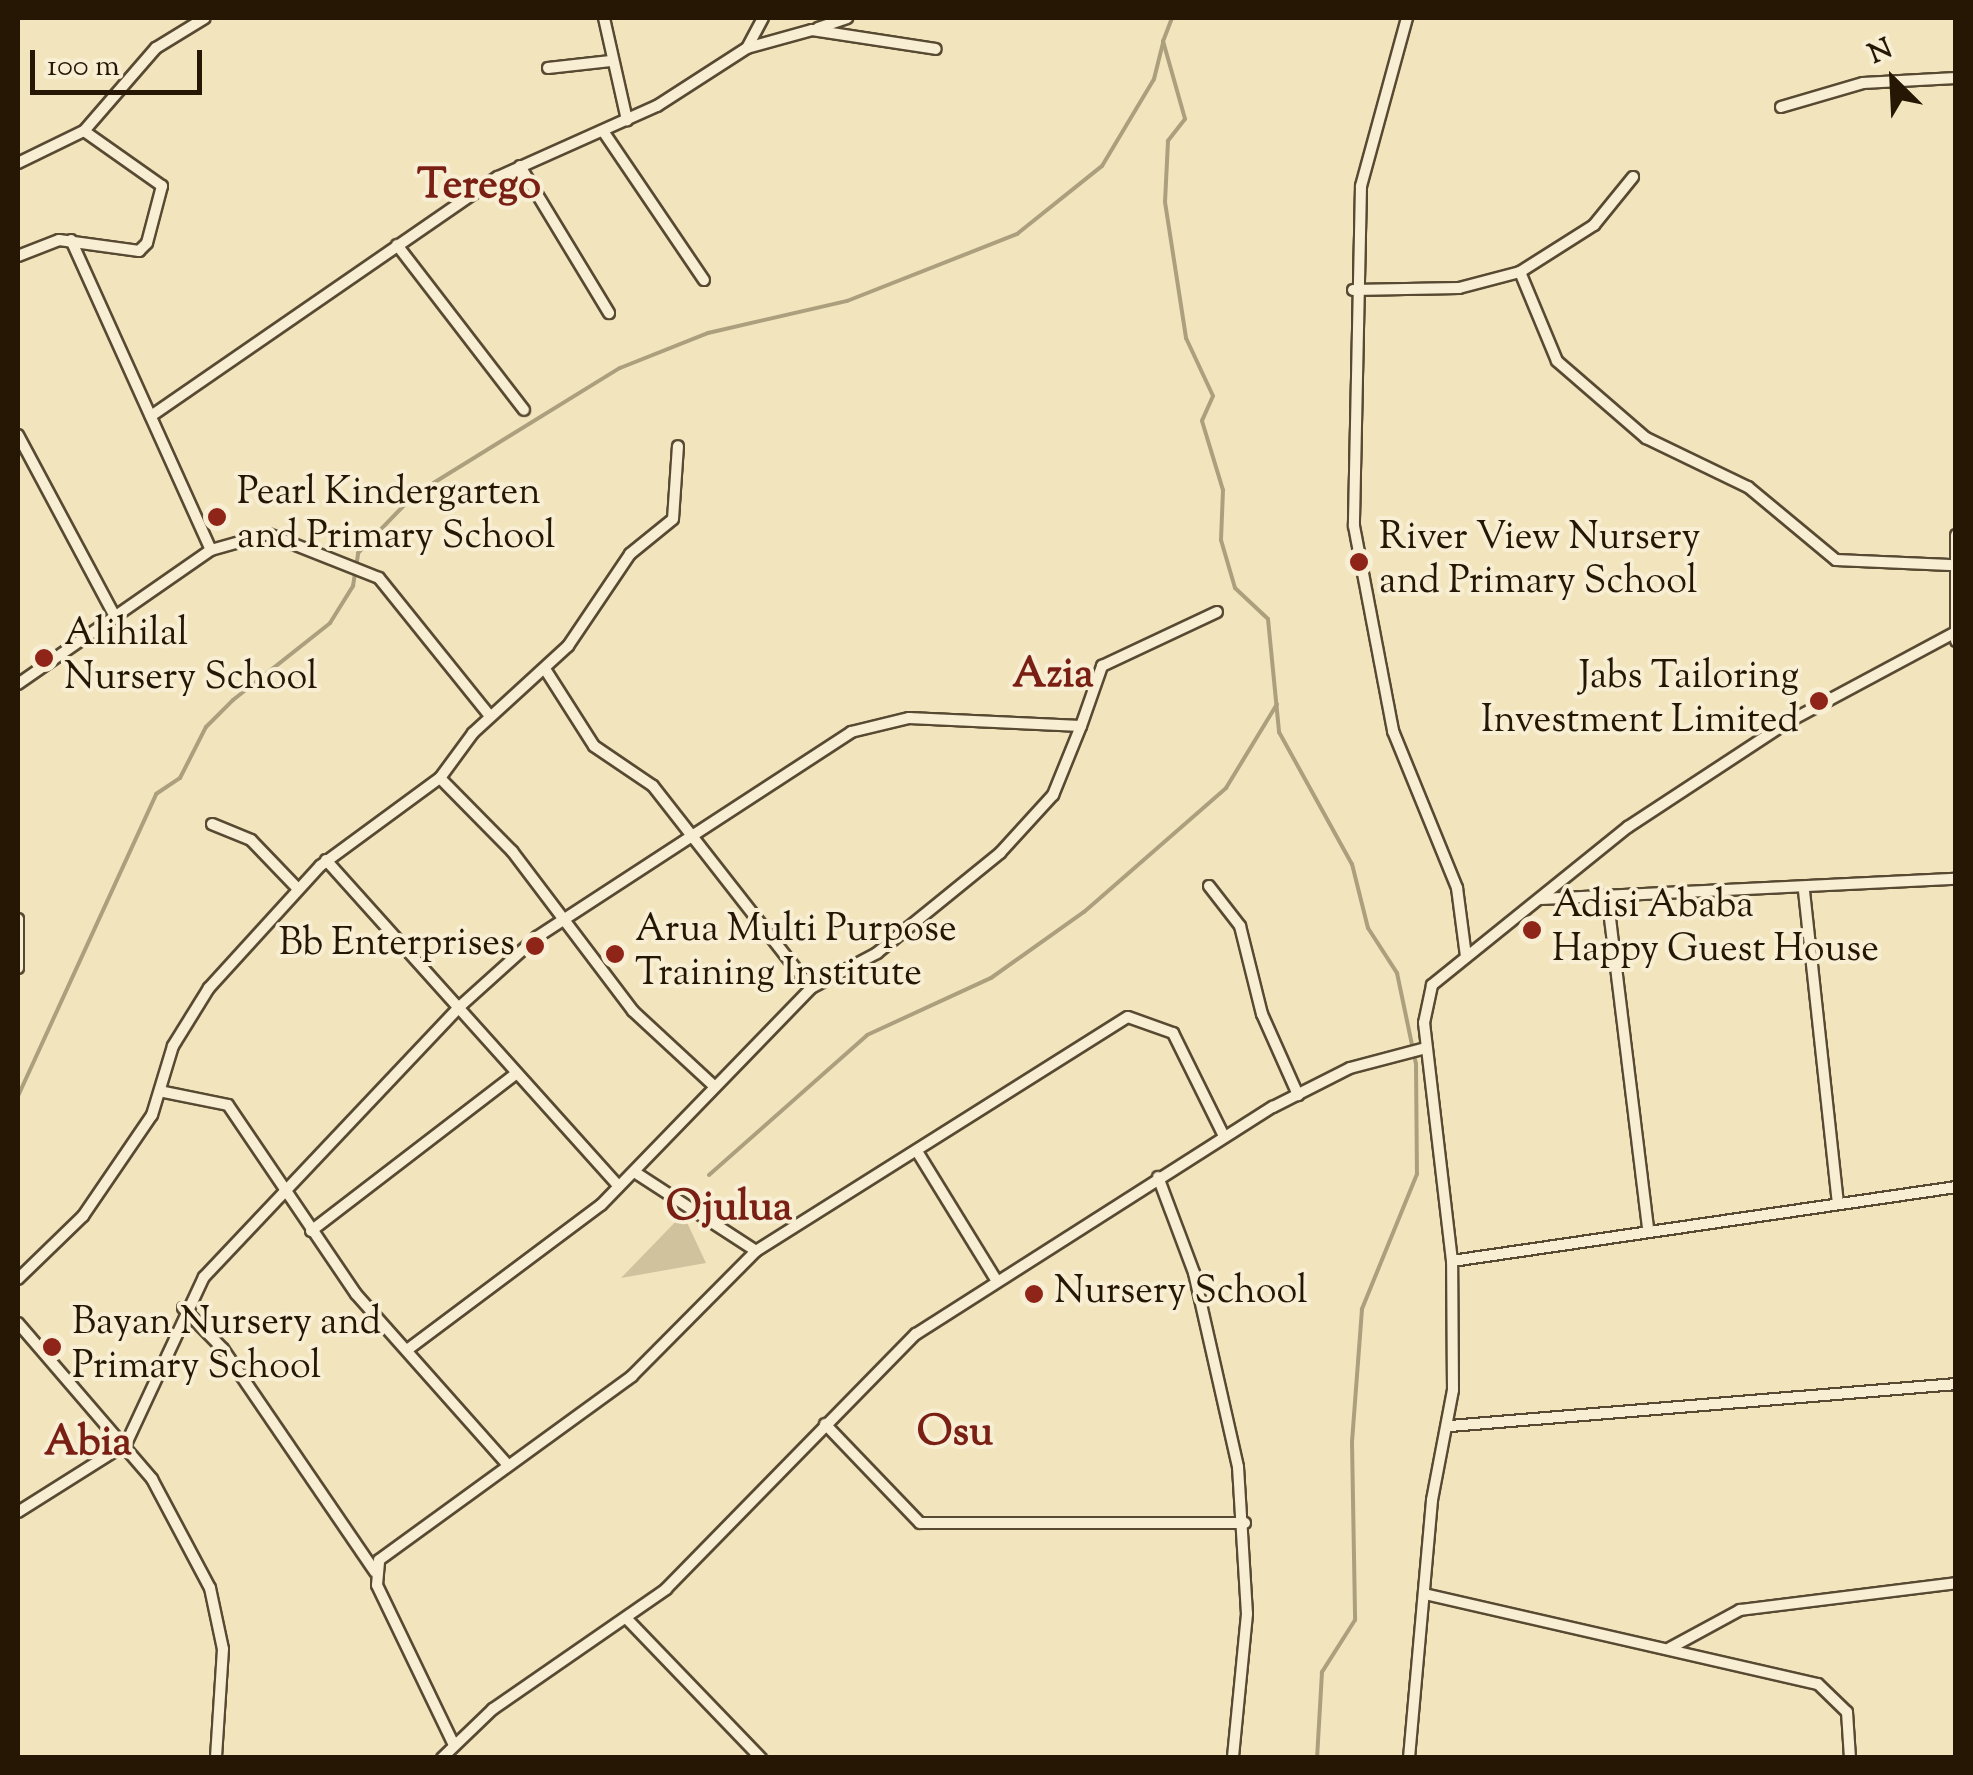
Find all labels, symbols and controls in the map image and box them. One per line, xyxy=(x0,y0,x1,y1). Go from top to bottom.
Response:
scale bar xyxy=(35,30,208,92)
north arrow xyxy=(1843,30,1943,130)
text: N xyxy=(1862,30,1899,75)
text: 100 m xyxy=(47,46,120,89)
district label: Terego xyxy=(417,162,541,212)
place label: Pearl Kindergarten and Primary School xyxy=(237,472,555,562)
marker: Pearl Kindergarten and Primary School xyxy=(206,506,228,528)
place label: River View Nursery and Primary School xyxy=(1379,517,1700,606)
marker: River View Nursery and Primary School xyxy=(1348,551,1370,573)
place label: Alihilal Nursery School xyxy=(64,613,318,702)
marker: Alihilal Nursery School xyxy=(33,647,55,669)
district label: Azia xyxy=(1012,651,1094,701)
place label: Jabs Tailoring Investment Limited xyxy=(1481,656,1799,746)
marker: Jabs Tailoring Investment Limited xyxy=(1808,690,1830,712)
place label: Adisi Ababa Happy Guest House xyxy=(1552,885,1879,974)
place label: Arua Multi Purpose Training Institute xyxy=(635,909,957,998)
marker: Adisi Ababa Happy Guest House xyxy=(1521,919,1543,941)
place label: Bb Enterprises xyxy=(279,923,515,969)
marker: Bb Enterprises xyxy=(524,935,546,957)
marker: Arua Multi Purpose Training Institute xyxy=(604,943,626,965)
district label: Ojulua xyxy=(666,1184,792,1234)
place label: Nursery School xyxy=(1054,1271,1308,1317)
marker: Nursery School xyxy=(1023,1283,1045,1305)
place label: Bayan Nursery and Primary School xyxy=(72,1302,381,1392)
marker: Bayan Nursery and Primary School xyxy=(41,1336,63,1358)
district label: Osu xyxy=(917,1409,993,1459)
district label: Abia xyxy=(44,1419,132,1469)

